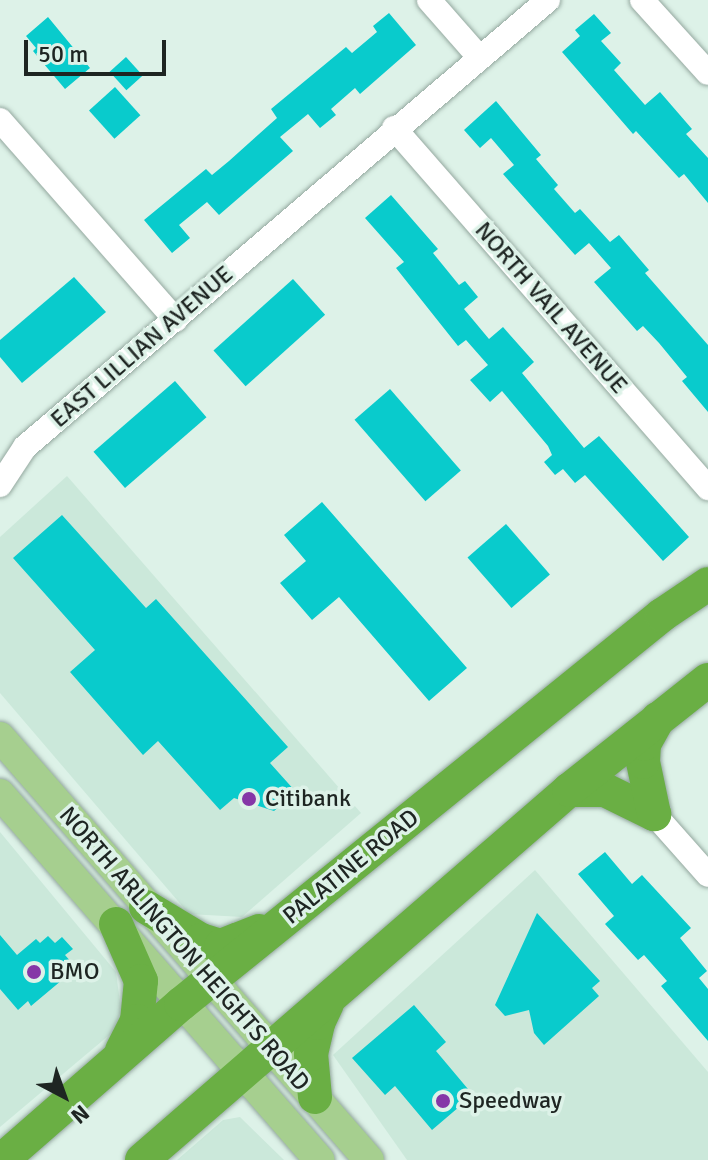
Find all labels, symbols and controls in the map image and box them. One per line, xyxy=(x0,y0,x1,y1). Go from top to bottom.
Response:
scale bar xyxy=(28,24,170,74)
text: 50 m xyxy=(38,39,88,69)
street label: NORTH VAIL AVENUE xyxy=(469,216,633,400)
street label: EAST LILLIAN AVENUE xyxy=(45,260,239,434)
place label: Citibank xyxy=(265,785,351,813)
marker: Citibank xyxy=(240,790,258,808)
street label: NORTH ARLINGTON HEIGHTS ROAD xyxy=(53,801,315,1097)
street label: PALATINE ROAD xyxy=(277,804,425,930)
place label: BMO xyxy=(50,958,100,986)
marker: BMO xyxy=(25,963,43,981)
north arrow xyxy=(24,1056,104,1136)
place label: Speedway xyxy=(459,1087,562,1115)
marker: Speedway xyxy=(434,1092,452,1110)
text: N xyxy=(65,1099,95,1130)

